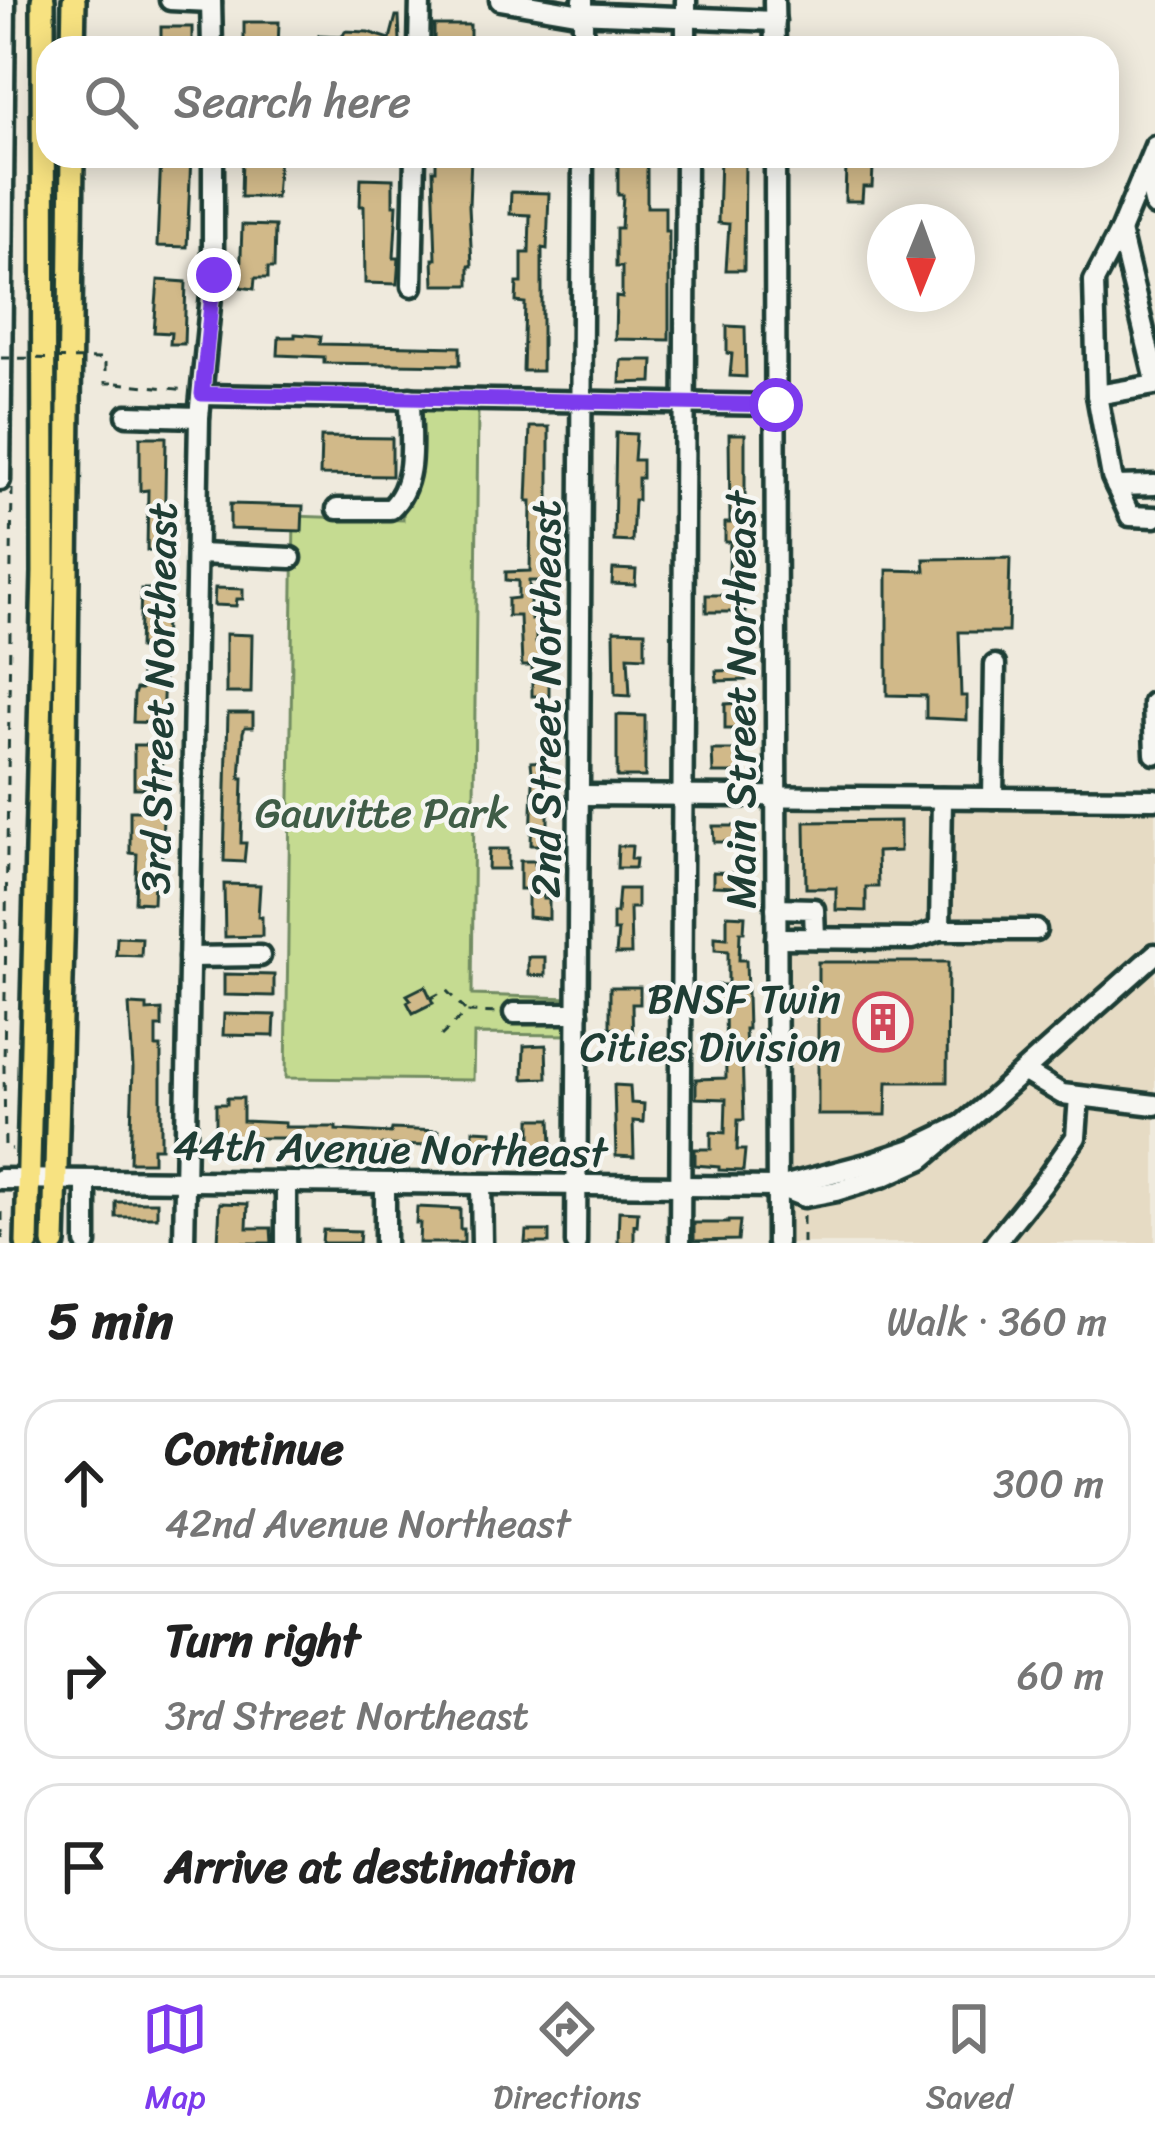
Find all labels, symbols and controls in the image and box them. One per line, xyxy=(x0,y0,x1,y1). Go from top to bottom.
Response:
search box xyxy=(36,36,1119,168)
text: Search here xyxy=(174,62,411,142)
icon: search xyxy=(78,69,144,135)
north arrow xyxy=(867,204,975,312)
route end xyxy=(187,248,241,302)
route start xyxy=(749,378,803,432)
street label: Main Street Northeast xyxy=(704,489,778,909)
street label: 2nd Street Northeast xyxy=(509,500,583,898)
street label: 3rd Street Northeast xyxy=(119,501,199,895)
park label: Gauvitte Park xyxy=(255,776,509,850)
place label: BNSF Twin Cities Division xyxy=(580,962,841,1084)
building icon: BNSF Twin Cities Division xyxy=(852,991,914,1053)
street label: 44th Avenue Northeast xyxy=(172,1108,610,1190)
text: 5 min xyxy=(48,1276,173,1366)
text: Walk · 360 m xyxy=(886,1287,1107,1356)
text: Continue xyxy=(165,1409,344,1489)
text: 300 m xyxy=(993,1449,1104,1518)
icon: ahead xyxy=(51,1450,117,1516)
text: 42nd Avenue Northeast xyxy=(165,1489,570,1558)
text: Turn right xyxy=(165,1601,360,1681)
text: 60 m xyxy=(1017,1641,1104,1710)
icon: right xyxy=(51,1642,117,1708)
text: 3rd Street Northeast xyxy=(165,1681,529,1750)
text: Arrive at destination xyxy=(165,1827,575,1907)
icon: arrive xyxy=(51,1834,117,1900)
tab: Map xyxy=(142,1996,208,2126)
tab: Directions xyxy=(493,1996,641,2126)
tab: Saved xyxy=(926,1996,1013,2126)

